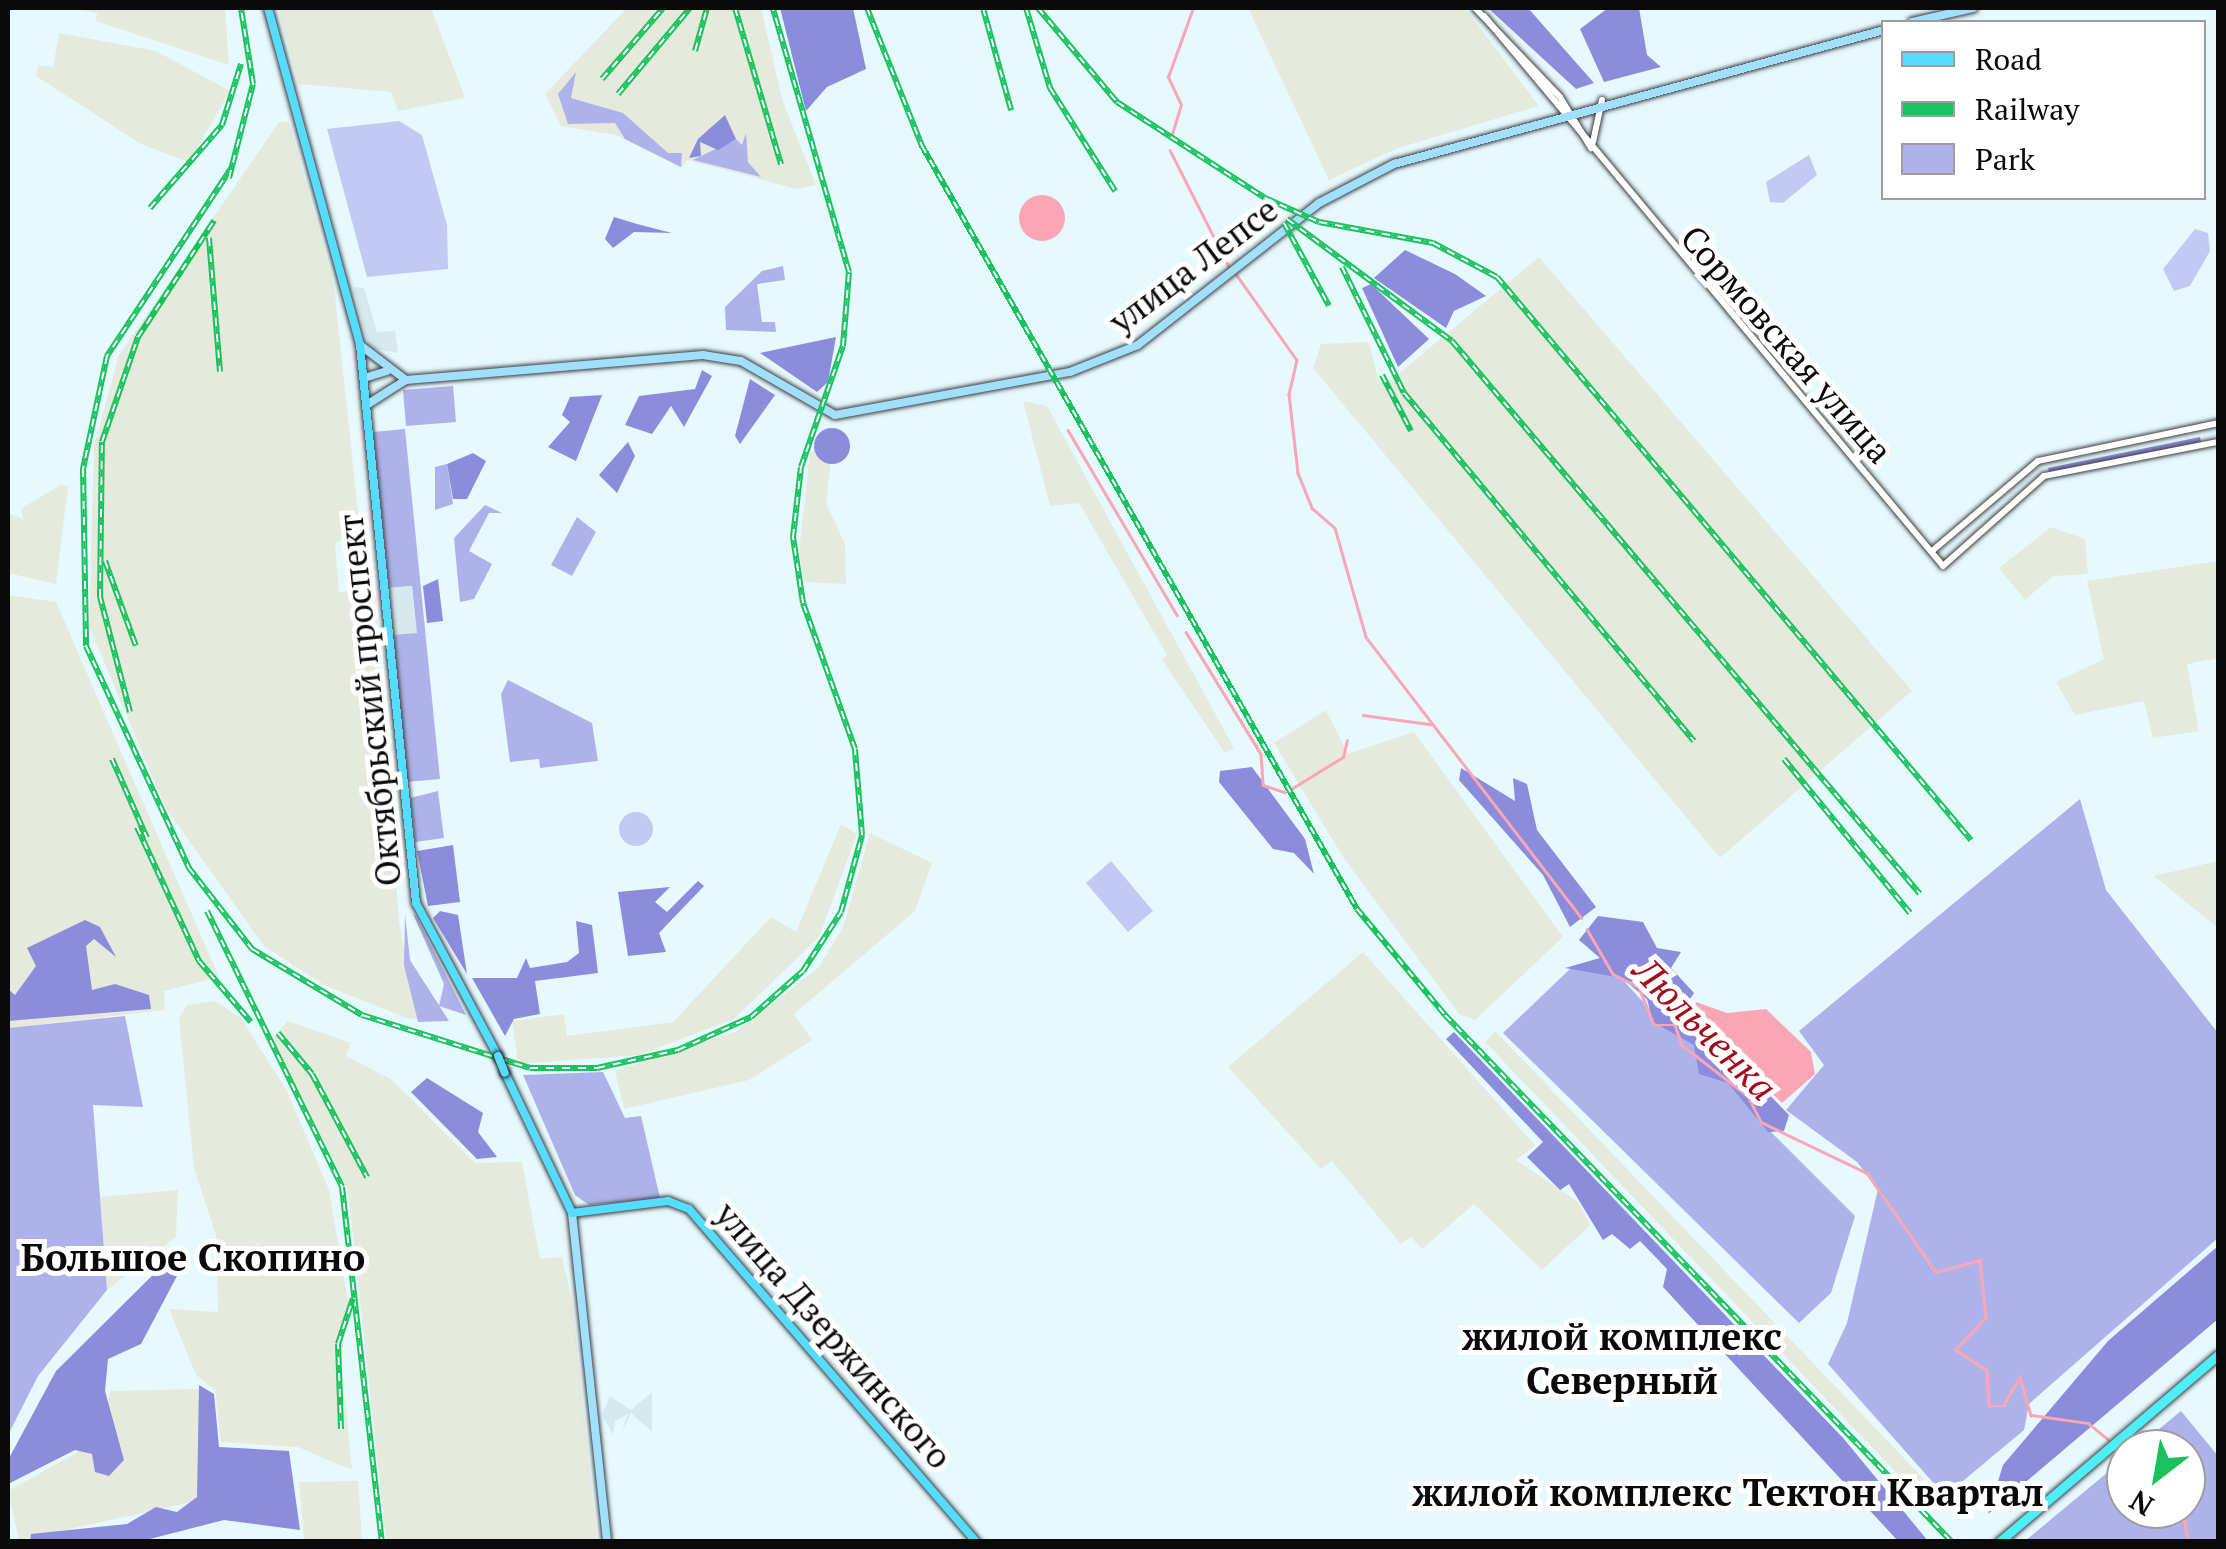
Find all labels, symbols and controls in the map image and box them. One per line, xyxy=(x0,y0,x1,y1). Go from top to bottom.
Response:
legend xyxy=(1881,20,2206,200)
text: Road xyxy=(1975,39,2042,79)
text: Railway xyxy=(1975,89,2079,129)
text: Park xyxy=(1975,139,2035,179)
street label: улица Лепсе xyxy=(1100,188,1286,342)
street label: Сормовская улица xyxy=(1672,217,1902,471)
street label: Октябрьский проспект xyxy=(329,512,409,888)
water label: Люльченка xyxy=(1624,948,1786,1110)
street label: улица Дзержинского xyxy=(707,1193,961,1477)
district label: Большое Скопино xyxy=(21,1235,365,1281)
district label: жилой комплекс Северный xyxy=(1462,1314,1782,1404)
north arrow xyxy=(2106,1429,2206,1529)
district label: жилой комплекс Тектон Квартал xyxy=(1412,1470,2044,1516)
text: N xyxy=(2123,1482,2160,1525)

